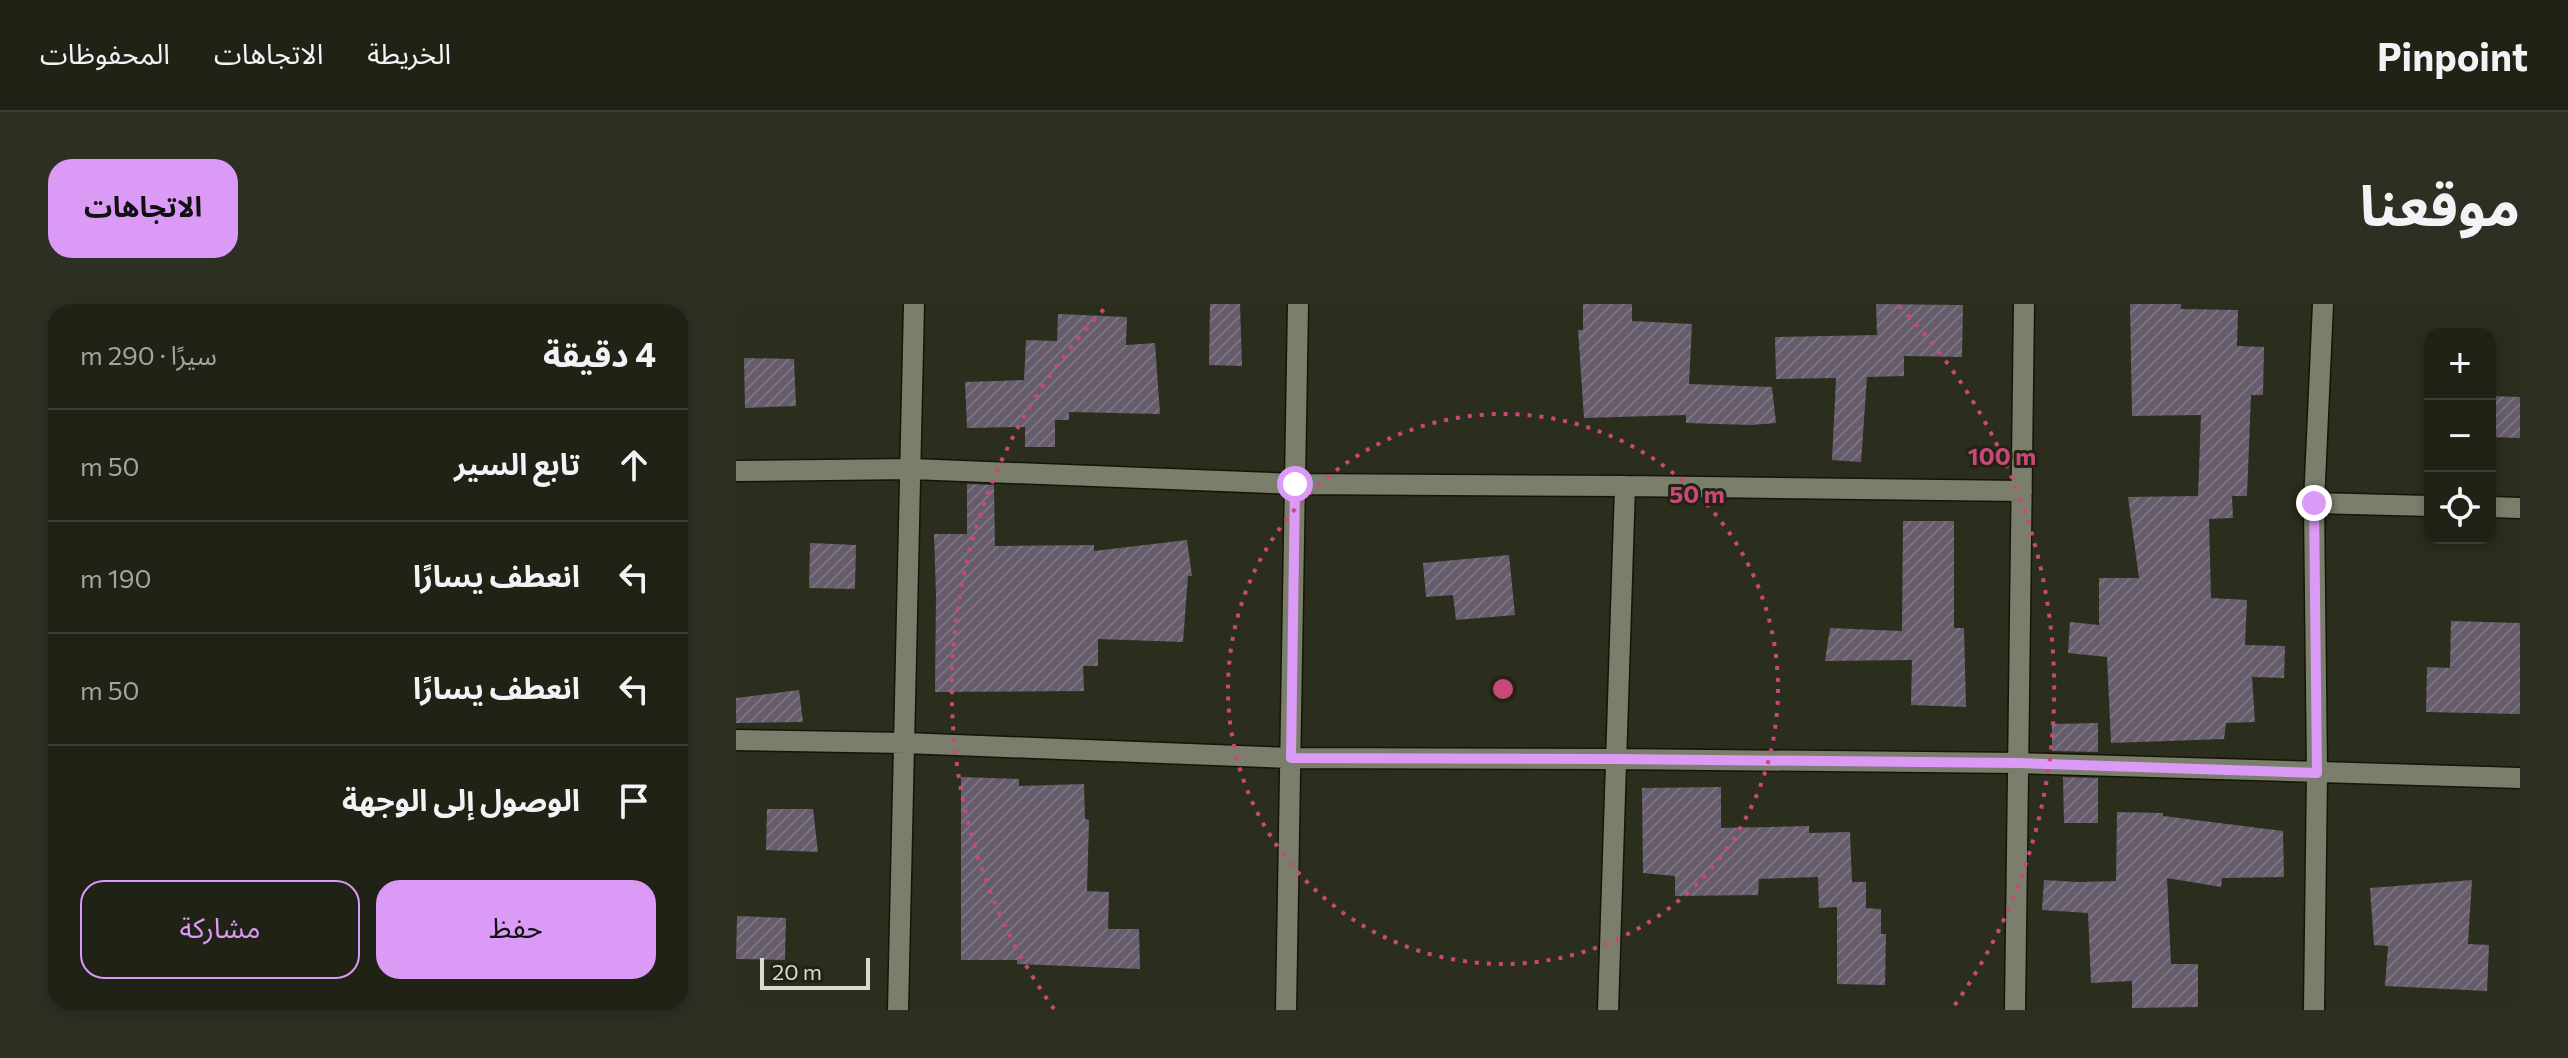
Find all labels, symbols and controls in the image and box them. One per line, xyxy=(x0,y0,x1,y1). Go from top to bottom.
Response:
text: Pinpoint xyxy=(2377,32,2528,79)
text: المحفوظات xyxy=(40,36,170,70)
text: الاتجاهات xyxy=(214,36,323,70)
text: الخريطة xyxy=(367,36,451,70)
button: الاتجاهات xyxy=(48,159,238,258)
text: موقعنا xyxy=(2360,169,2520,238)
map controls xyxy=(2424,328,2496,544)
button: + xyxy=(2424,328,2496,400)
text: 4 دقيقة xyxy=(543,332,656,374)
text: سيرًا · 290 m xyxy=(80,339,217,370)
button: − xyxy=(2424,400,2496,472)
text: 100 m xyxy=(1968,441,2036,470)
icon: ahead xyxy=(612,443,656,487)
text: تابع السير xyxy=(454,444,580,481)
text: 50 m xyxy=(80,450,140,481)
route start xyxy=(1277,466,1313,502)
button: locate xyxy=(2424,472,2496,544)
text: 50 m xyxy=(1669,479,1725,508)
route end xyxy=(2296,485,2332,521)
icon: left xyxy=(612,555,656,599)
text: انعطف يسارًا xyxy=(413,556,580,593)
text: 190 m xyxy=(80,562,152,593)
icon: left xyxy=(612,667,656,711)
text: انعطف يسارًا xyxy=(413,668,580,705)
text: 50 m xyxy=(80,674,140,705)
centre of rings xyxy=(1489,675,1517,703)
icon: arrive xyxy=(612,779,656,823)
text: الوصول إلى الوجهة xyxy=(342,780,580,817)
button: مشاركة xyxy=(80,880,360,979)
button: حفظ xyxy=(376,880,656,979)
scale bar xyxy=(760,954,870,990)
text: 20 m xyxy=(772,958,822,985)

